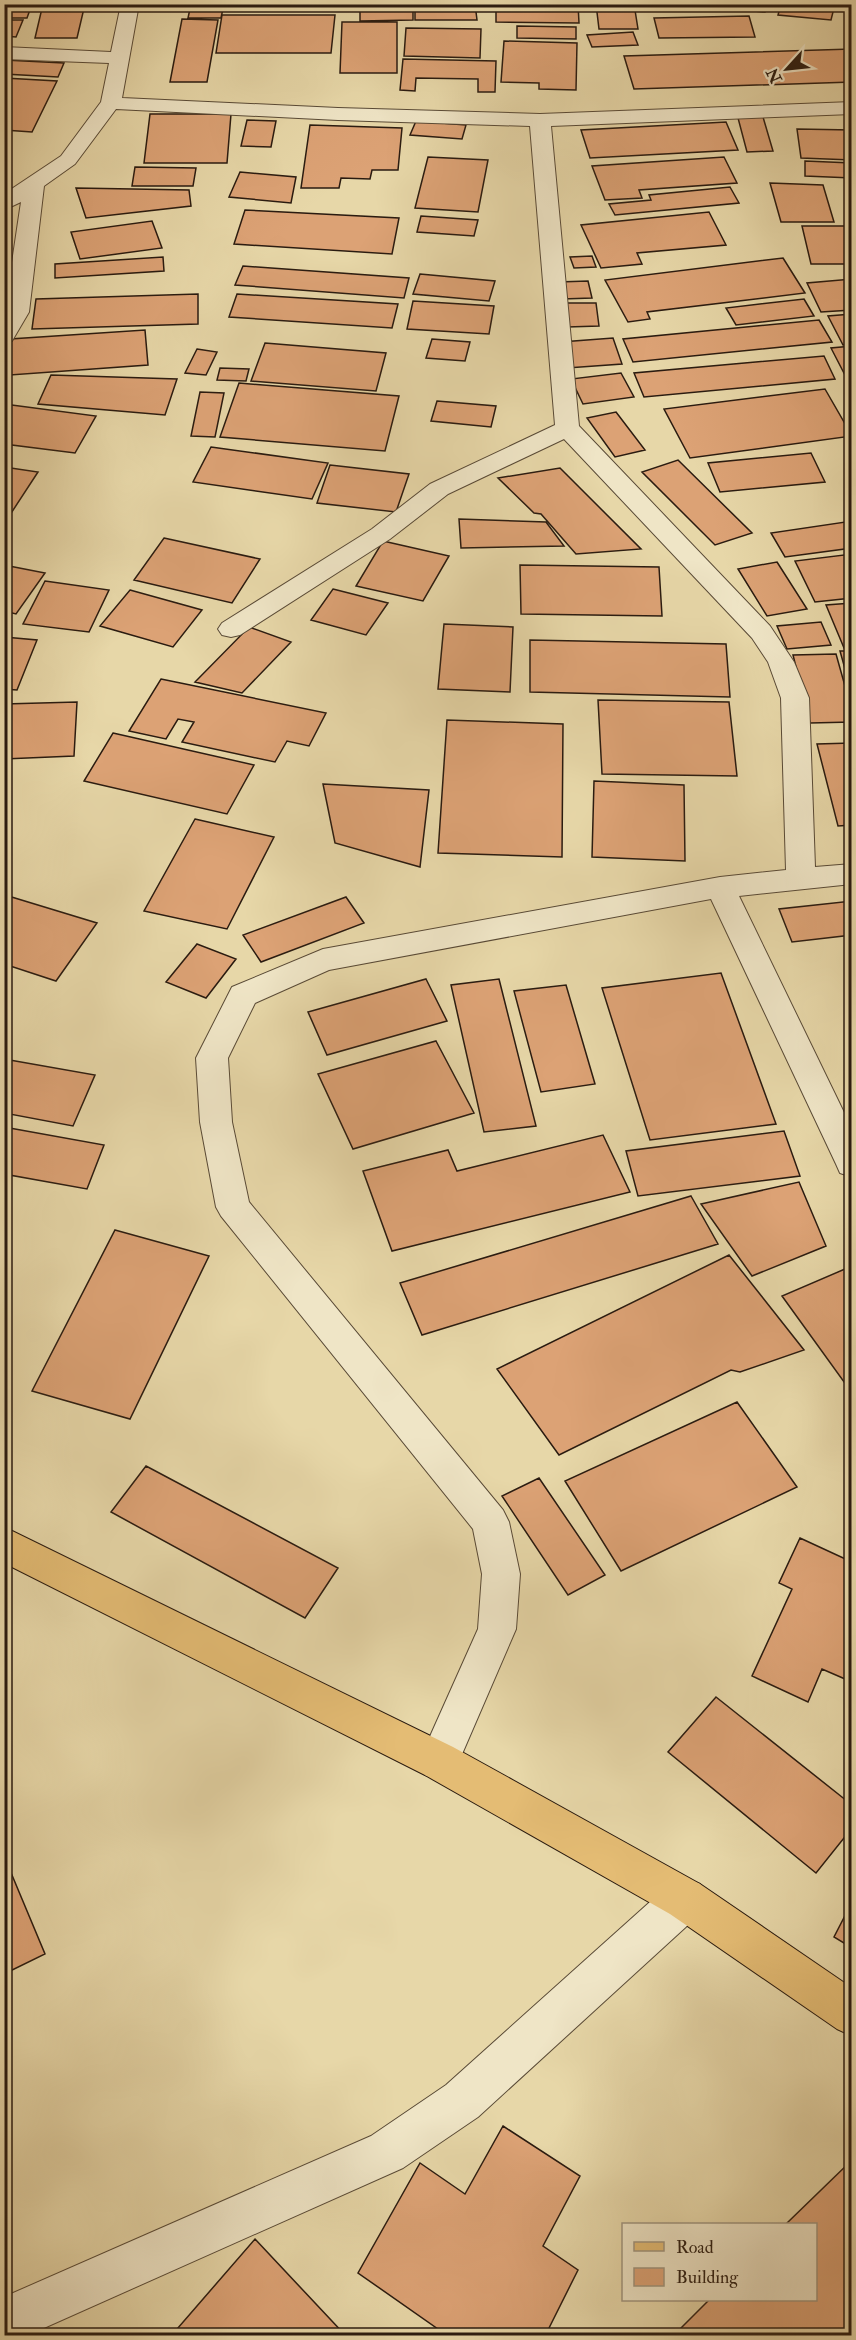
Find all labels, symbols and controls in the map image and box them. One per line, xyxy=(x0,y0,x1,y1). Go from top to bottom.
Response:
north arrow xyxy=(757,39,817,99)
text: N xyxy=(762,64,787,87)
legend xyxy=(622,2223,817,2301)
text: Road xyxy=(676,2236,714,2259)
text: Building xyxy=(676,2266,739,2289)

